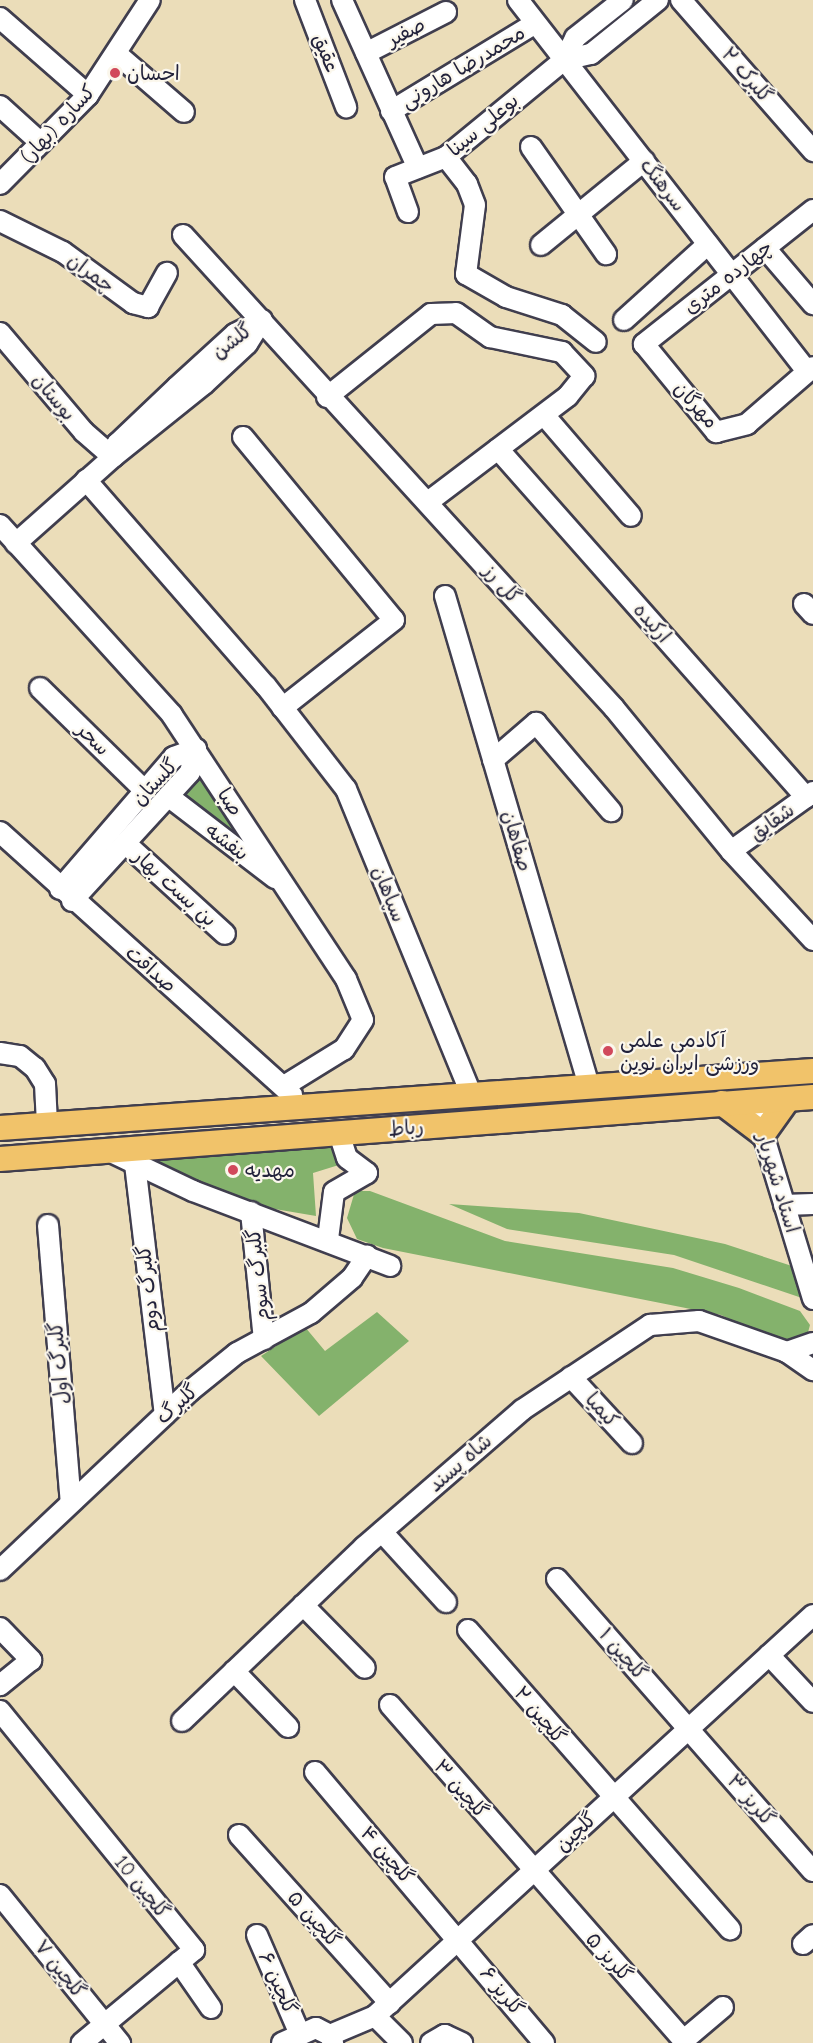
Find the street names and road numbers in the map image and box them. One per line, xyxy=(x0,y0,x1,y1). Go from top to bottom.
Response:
street label: صفیر xyxy=(383,12,429,52)
street label: محمدرضا هارونی xyxy=(396,20,530,114)
street label: عقیق xyxy=(308,30,344,76)
street label: گلبرک ۲ xyxy=(716,42,778,108)
street label: کساره (بهار) xyxy=(15,80,101,168)
street label: بوعلی سینا xyxy=(443,88,523,162)
street label: سرهنگ xyxy=(635,154,691,216)
street label: چهارده متری xyxy=(679,235,777,319)
street label: چمران xyxy=(63,248,119,298)
street label: گلشن xyxy=(207,318,257,364)
street label: بوستان xyxy=(27,368,81,426)
street label: مهرگان xyxy=(669,377,723,433)
street label: گل رز xyxy=(478,559,526,609)
street label: ارکیده xyxy=(628,598,676,648)
street label: سحر xyxy=(71,718,115,760)
street label: گلستان xyxy=(127,754,183,810)
street label: صبا xyxy=(212,783,248,821)
street label: شقایق xyxy=(745,798,799,846)
street label: صفاهان xyxy=(497,808,537,874)
street label: بنفشه xyxy=(201,818,253,866)
street label: بن بست بهار xyxy=(128,844,222,932)
street label: سپاهان xyxy=(367,863,411,925)
street label: صداقت xyxy=(121,940,181,998)
street label: رباط xyxy=(387,1115,425,1141)
street label: استاد شهریار xyxy=(751,1130,805,1236)
street label: گلبرگ سوم xyxy=(241,1228,275,1322)
street label: گلبرگ دوم xyxy=(131,1244,165,1334)
street label: گلبرگ اول xyxy=(43,1321,75,1405)
street label: گلبرگ xyxy=(151,1379,203,1429)
street label: کیمیا xyxy=(580,1388,624,1432)
street label: شاه پسند xyxy=(423,1429,497,1497)
street label: گلچین ۱ xyxy=(594,1623,652,1685)
street label: گلچین ۲ xyxy=(509,1681,571,1749)
street label: گلچین ۳ xyxy=(429,1755,493,1823)
street label: گلریز ۳ xyxy=(722,1769,780,1831)
street label: گلچین xyxy=(550,1807,602,1857)
street label: گلچین ۴ xyxy=(355,1821,419,1889)
street label: گلچین 10 xyxy=(109,1851,175,1923)
street label: گلچین ۵ xyxy=(282,1886,346,1952)
street label: گلریز ۵ xyxy=(581,1927,637,1987)
street label: گلچین ۷ xyxy=(29,1935,91,2003)
street label: گلچین ۶ xyxy=(254,1948,302,2018)
street label: گلریز ۶ xyxy=(475,1962,529,2020)

